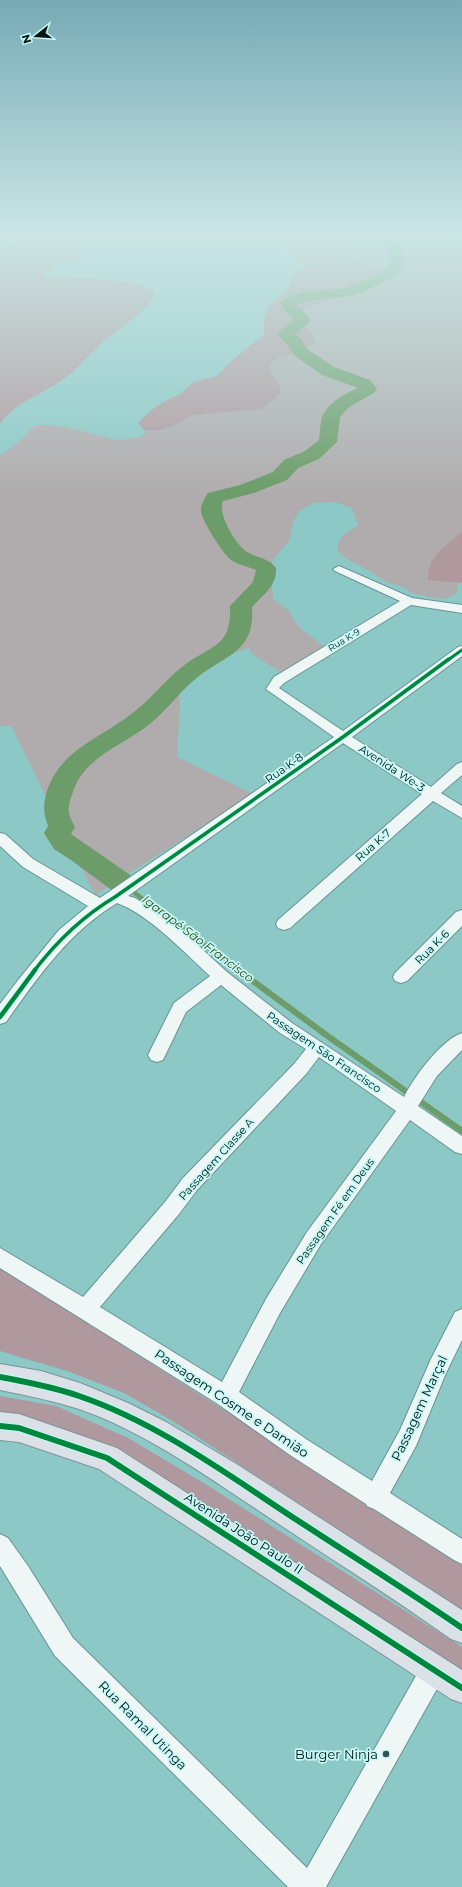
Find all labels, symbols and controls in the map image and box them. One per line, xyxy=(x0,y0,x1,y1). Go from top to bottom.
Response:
north arrow xyxy=(16,16,56,56)
text: N xyxy=(18,33,34,45)
street label: Rua K-9 xyxy=(326,626,362,653)
street label: Avenida We-3 xyxy=(356,741,428,795)
street label: Rua K-8 xyxy=(262,750,306,786)
street label: Rua K-7 xyxy=(352,826,394,864)
water label: Igarapé São Francisco xyxy=(140,892,257,986)
street label: Rua K-6 xyxy=(412,927,452,967)
street label: Passagem São Francisco xyxy=(264,1008,384,1096)
street label: Passagem Classe A xyxy=(175,1115,257,1203)
street label: Passagem Fé em Deus xyxy=(293,1155,377,1267)
street label: Passagem Cosme e Damião xyxy=(152,1345,312,1461)
street label: Passagem Marçal xyxy=(388,1353,450,1463)
street label: Avenida João Paulo II xyxy=(182,1489,306,1577)
street label: Rua Ramal Utinga xyxy=(95,1677,191,1773)
place label: Burger Ninja xyxy=(295,1746,378,1762)
marker: Burger Ninja xyxy=(381,1749,391,1759)

